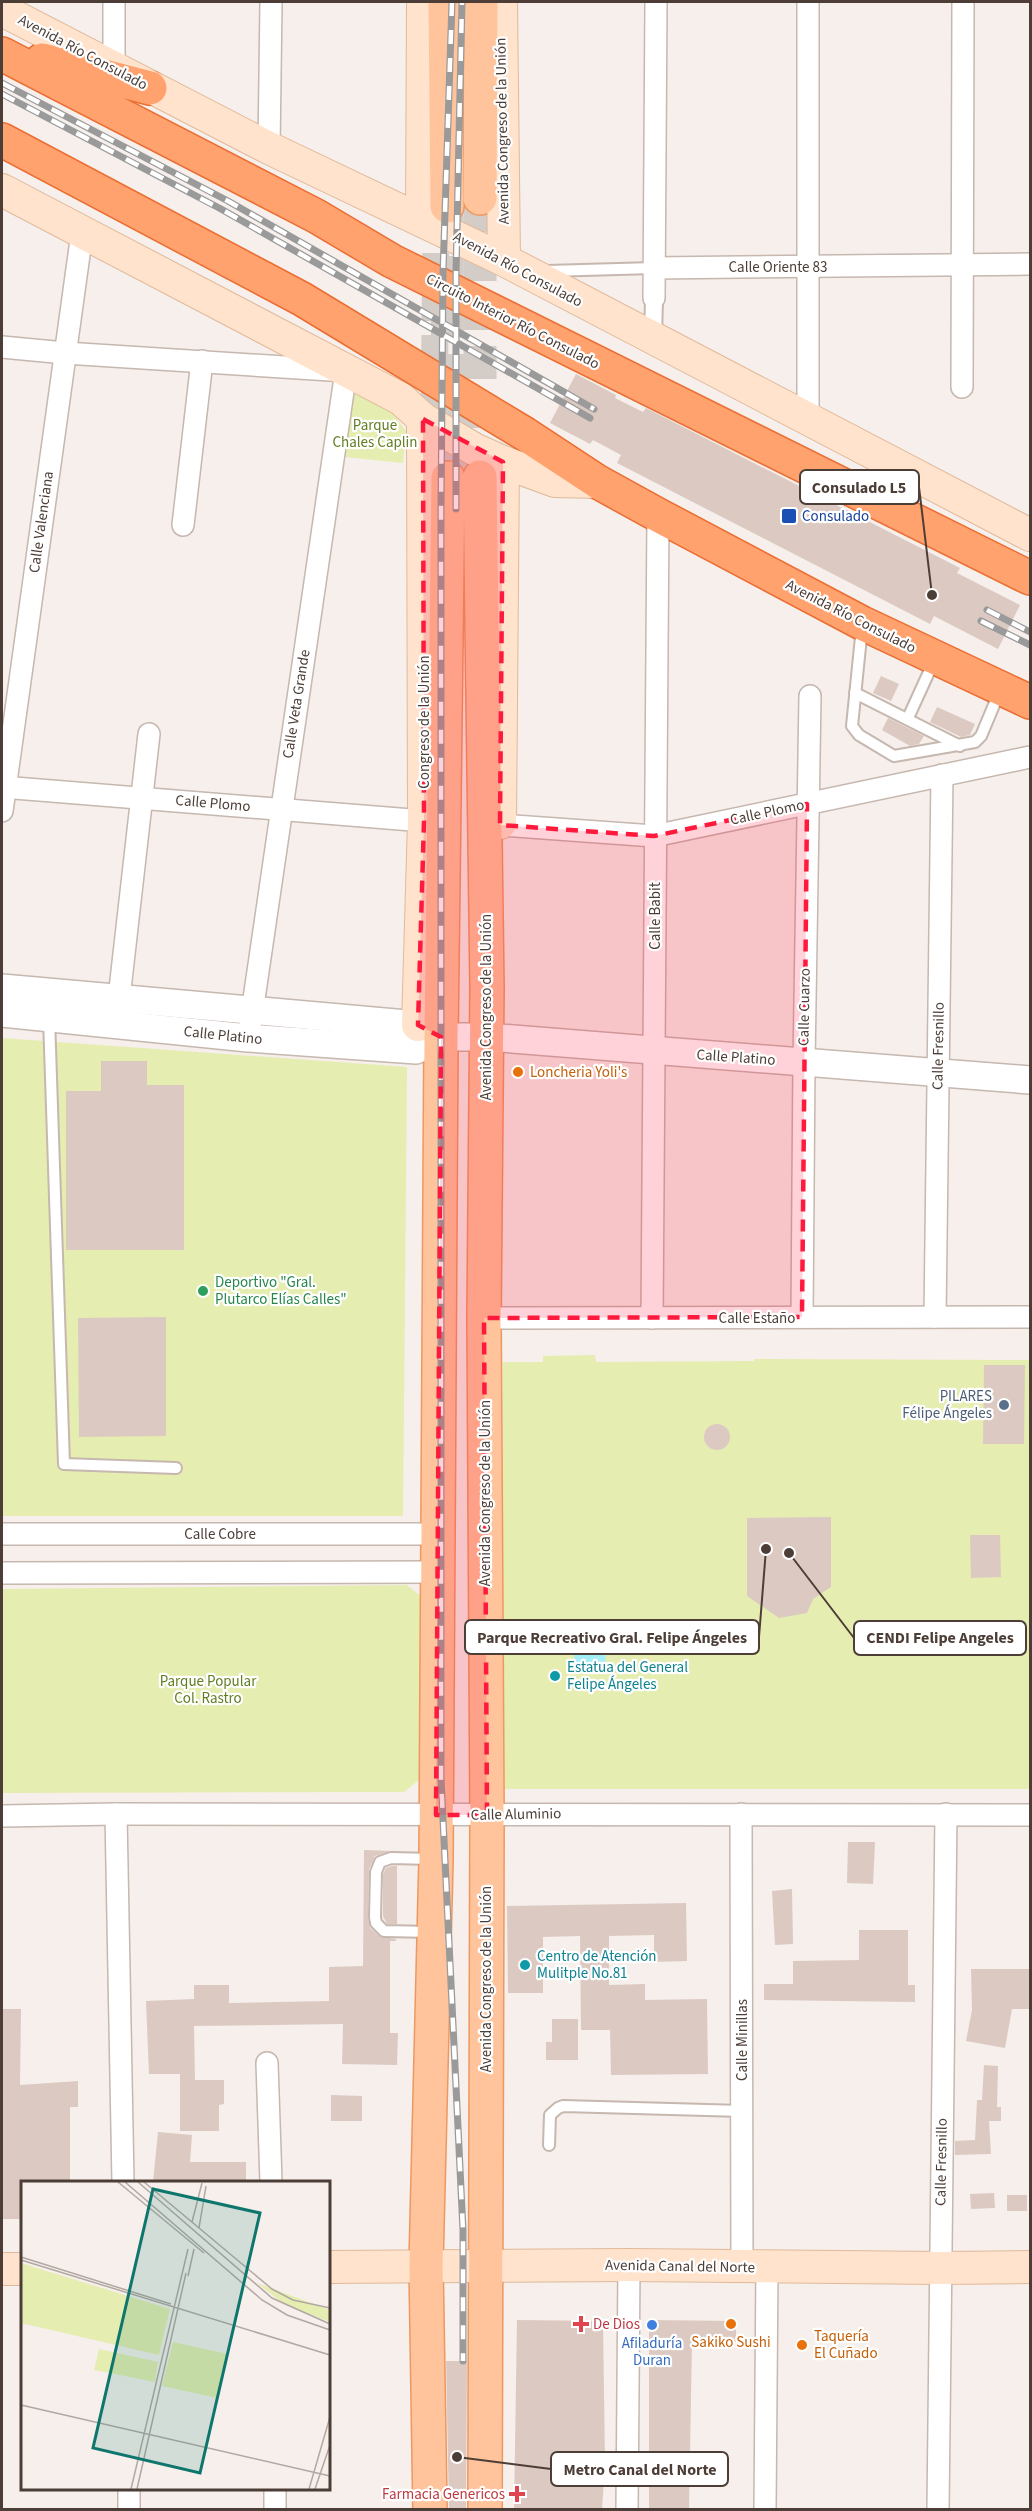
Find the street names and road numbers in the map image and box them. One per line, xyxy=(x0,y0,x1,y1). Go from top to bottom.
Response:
street label: Avenida Río Consulado xyxy=(14,9,151,95)
street label: Avenida Congreso de la Unión xyxy=(490,38,515,224)
street label: Avenida Río Consulado xyxy=(449,226,586,312)
street label: Calle Oriente 83 xyxy=(729,257,827,278)
street label: Circuito Interior Río Consulado xyxy=(422,268,603,374)
street label: Calle Valenciana xyxy=(24,470,59,574)
street label: Avenida Río Consulado xyxy=(782,574,920,658)
street label: Calle Veta Grande xyxy=(278,648,315,760)
street label: Congreso de la Unión xyxy=(414,655,435,789)
street label: Calle Plomo xyxy=(175,790,251,817)
street label: Calle Plomo xyxy=(728,794,806,831)
street label: Calle Babit xyxy=(645,882,666,950)
street label: Avenida Congreso de la Unión xyxy=(476,914,497,1100)
street label: Calle Cuarzo xyxy=(793,968,816,1046)
street label: Calle Fresnillo xyxy=(927,1002,950,1090)
street label: Calle Platino xyxy=(183,1021,263,1050)
street label: Calle Platino xyxy=(696,1044,776,1071)
street label: Calle Estaño xyxy=(719,1308,795,1329)
street label: Avenida Congreso de la Unión xyxy=(475,1400,496,1586)
street label: Calle Cobre xyxy=(184,1524,256,1545)
street label: Calle Aluminio xyxy=(471,1803,561,1826)
street label: Avenida Congreso de la Unión xyxy=(476,1886,497,2072)
street label: Calle Minillas xyxy=(732,1999,753,2081)
street label: Calle Fresnillo xyxy=(930,2118,953,2206)
street label: Avenida Canal del Norte xyxy=(605,2255,755,2278)

